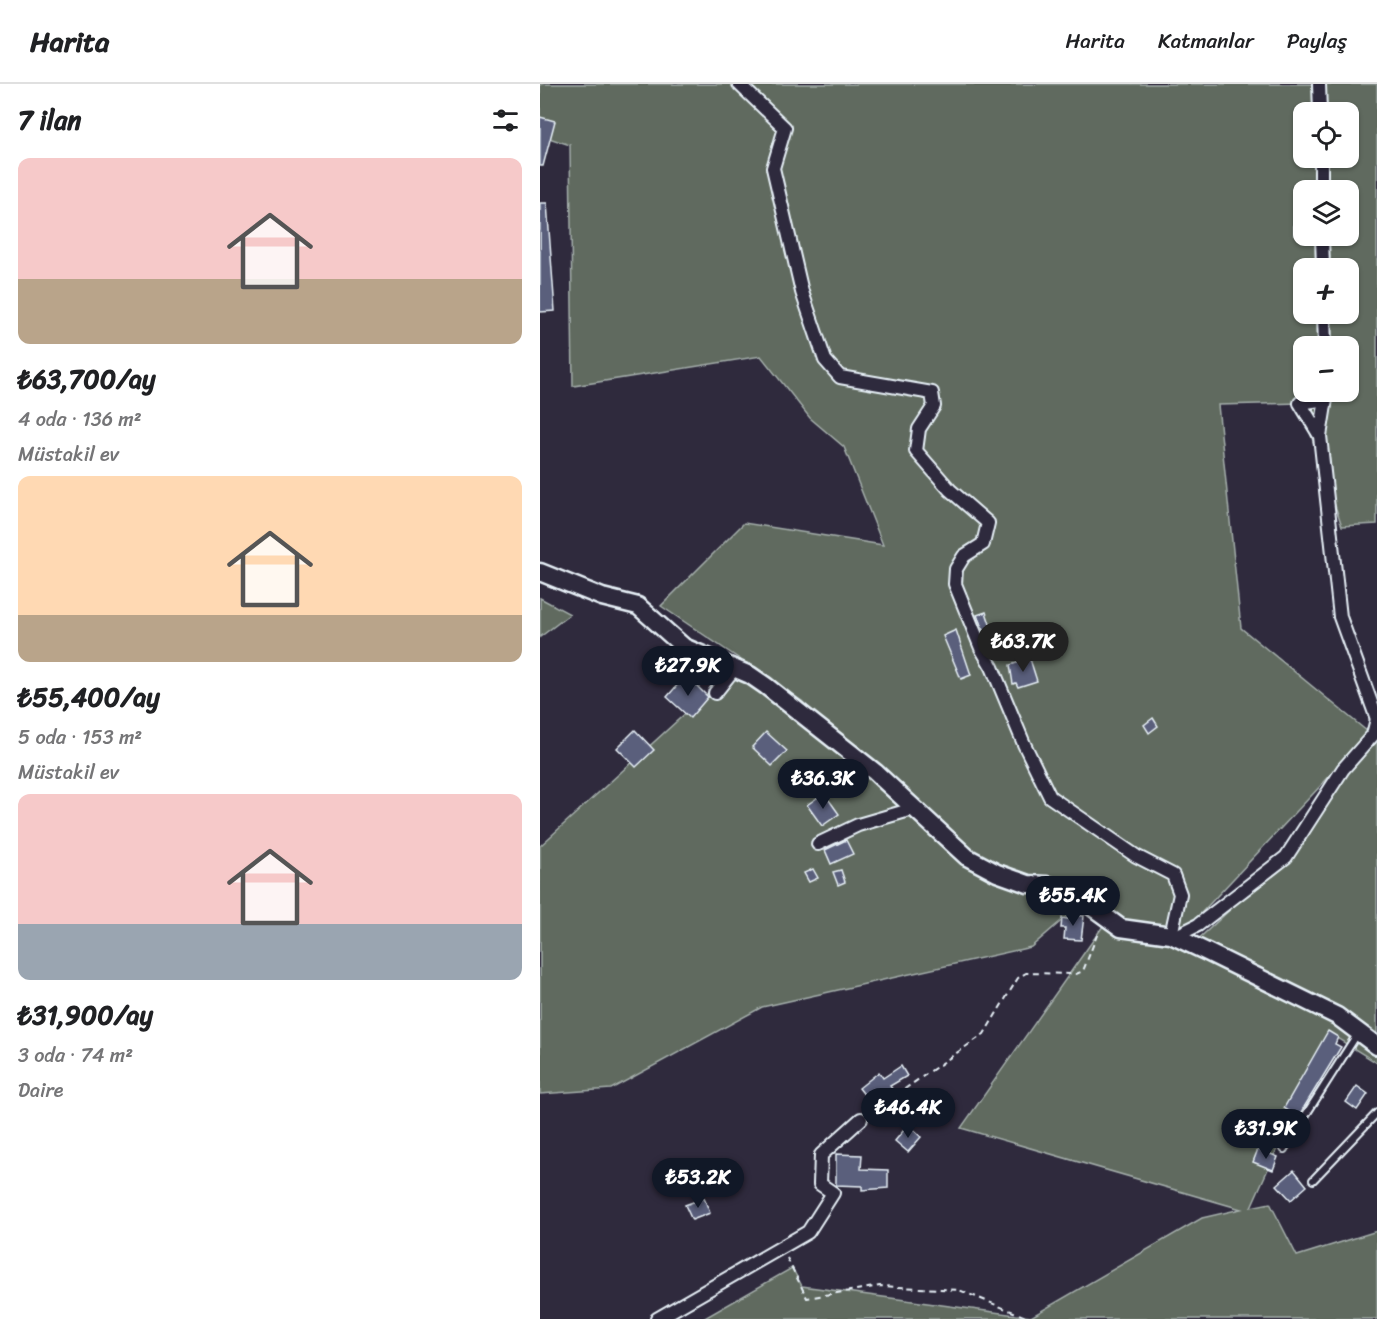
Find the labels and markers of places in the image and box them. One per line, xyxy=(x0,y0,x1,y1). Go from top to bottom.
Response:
pin: ₺63.7K xyxy=(974,622,1072,673)
pin: ₺27.9K xyxy=(639,646,737,697)
pin: ₺36.3K xyxy=(774,759,872,810)
pin: ₺55.4K xyxy=(1024,876,1122,927)
pin: ₺46.4K xyxy=(859,1088,957,1139)
pin: ₺31.9K xyxy=(1217,1109,1315,1160)
pin: ₺53.2K xyxy=(649,1158,747,1209)

